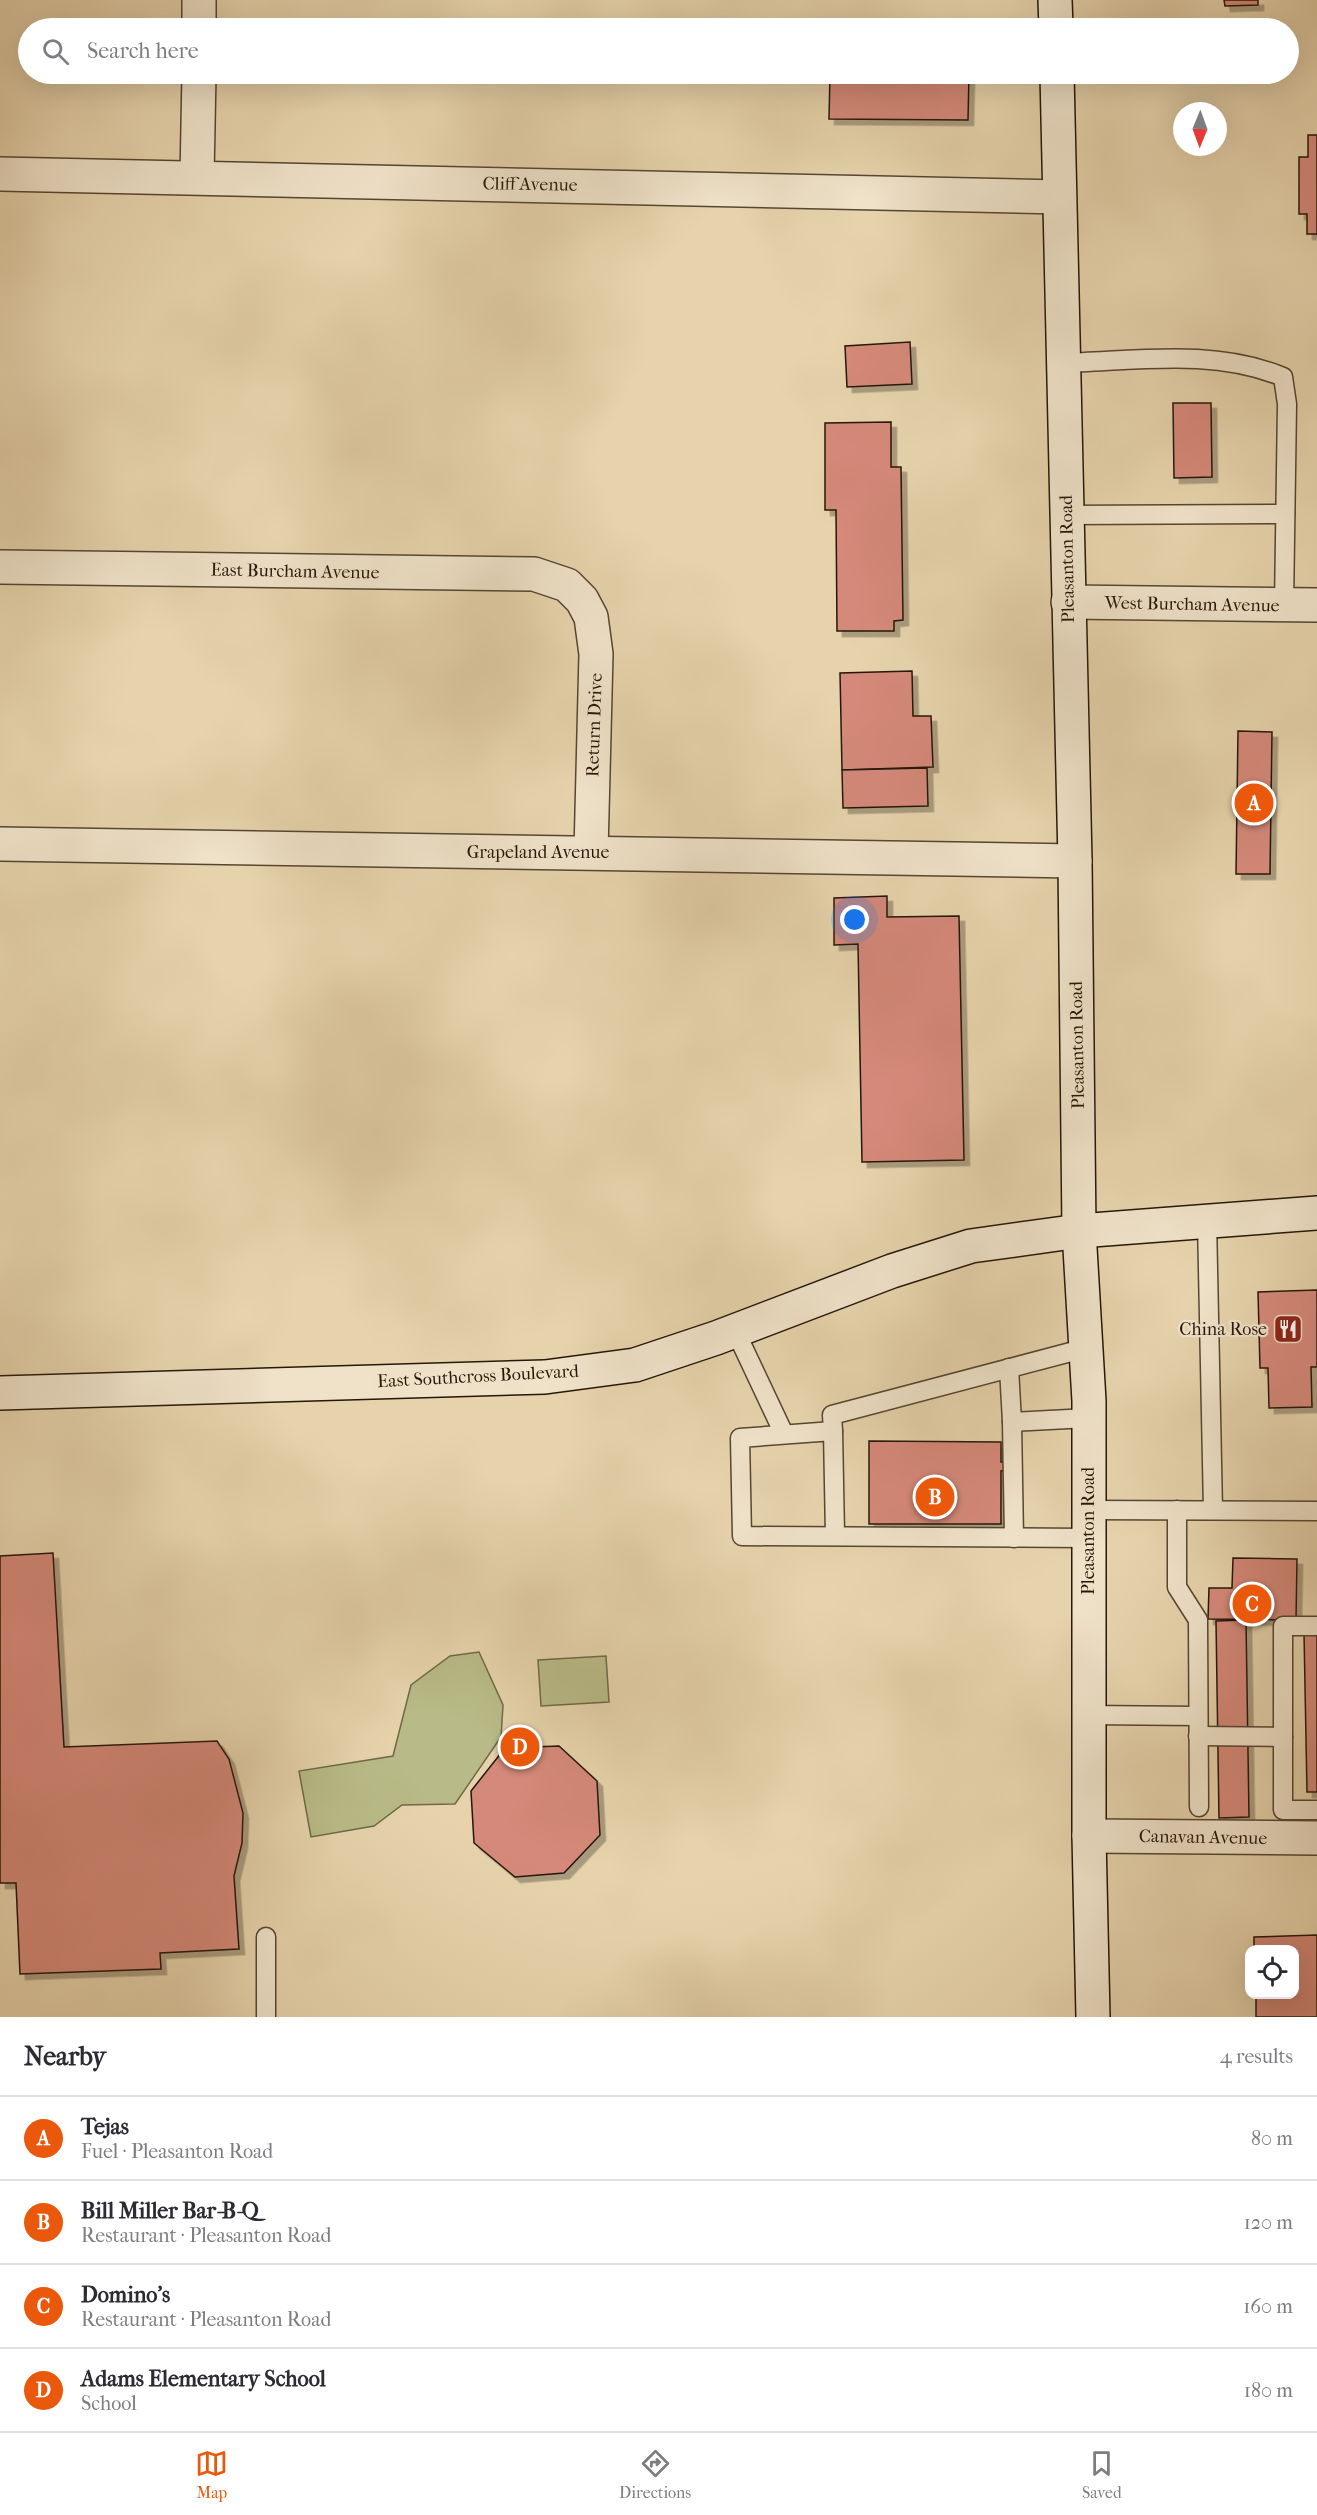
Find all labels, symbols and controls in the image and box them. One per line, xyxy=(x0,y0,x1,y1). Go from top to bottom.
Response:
search box xyxy=(18,18,1299,84)
icon: search xyxy=(39,35,72,68)
text: Search here xyxy=(87,38,199,64)
north arrow xyxy=(1173,102,1227,156)
street label: Cliff Avenue xyxy=(482,173,578,196)
street label: Pleasanton Road xyxy=(1056,495,1079,623)
street label: East Burcham Avenue xyxy=(210,560,380,583)
street label: West Burcham Avenue xyxy=(1103,592,1280,617)
street label: Return Drive xyxy=(582,672,607,777)
pin: A xyxy=(1234,780,1274,826)
street label: Grapeland Avenue xyxy=(467,842,609,863)
your location xyxy=(840,905,869,934)
street label: Pleasanton Road xyxy=(1066,981,1089,1109)
restaurant icon: China Rose xyxy=(1272,1313,1304,1345)
place label: China Rose xyxy=(1179,1319,1267,1340)
street label: East Southcross Boulevard xyxy=(377,1361,579,1392)
street label: Pleasanton Road xyxy=(1078,1467,1099,1595)
pin: B xyxy=(916,1474,954,1520)
pin: C xyxy=(1232,1582,1272,1626)
pin: D xyxy=(500,1724,540,1770)
street label: Canavan Avenue xyxy=(1139,1826,1267,1849)
map controls xyxy=(1245,1945,1299,1999)
button: locate xyxy=(1245,1945,1299,1999)
text: Nearby xyxy=(24,2041,106,2072)
text: 4 results xyxy=(1220,2045,1293,2068)
text: Tejas xyxy=(81,2114,129,2140)
text: A xyxy=(37,2127,50,2150)
text: 80 m xyxy=(1251,2127,1293,2150)
text: Fuel · Pleasanton Road xyxy=(81,2140,273,2163)
text: Bill Miller Bar-B-Q xyxy=(81,2198,259,2224)
text: B xyxy=(37,2211,50,2234)
text: 120 m xyxy=(1244,2211,1293,2234)
text: Restaurant · Pleasanton Road xyxy=(81,2224,331,2247)
text: Domino's xyxy=(81,2282,170,2308)
text: C xyxy=(37,2295,50,2318)
text: 160 m xyxy=(1243,2295,1293,2318)
text: Restaurant · Pleasanton Road xyxy=(81,2308,331,2331)
text: Adams Elementary School xyxy=(81,2366,326,2392)
text: D xyxy=(36,2379,51,2402)
text: 180 m xyxy=(1244,2379,1293,2402)
text: School xyxy=(81,2392,137,2415)
tab: Map xyxy=(195,2447,228,2502)
tab: Directions xyxy=(619,2447,691,2502)
tab: Saved xyxy=(1082,2447,1122,2502)

